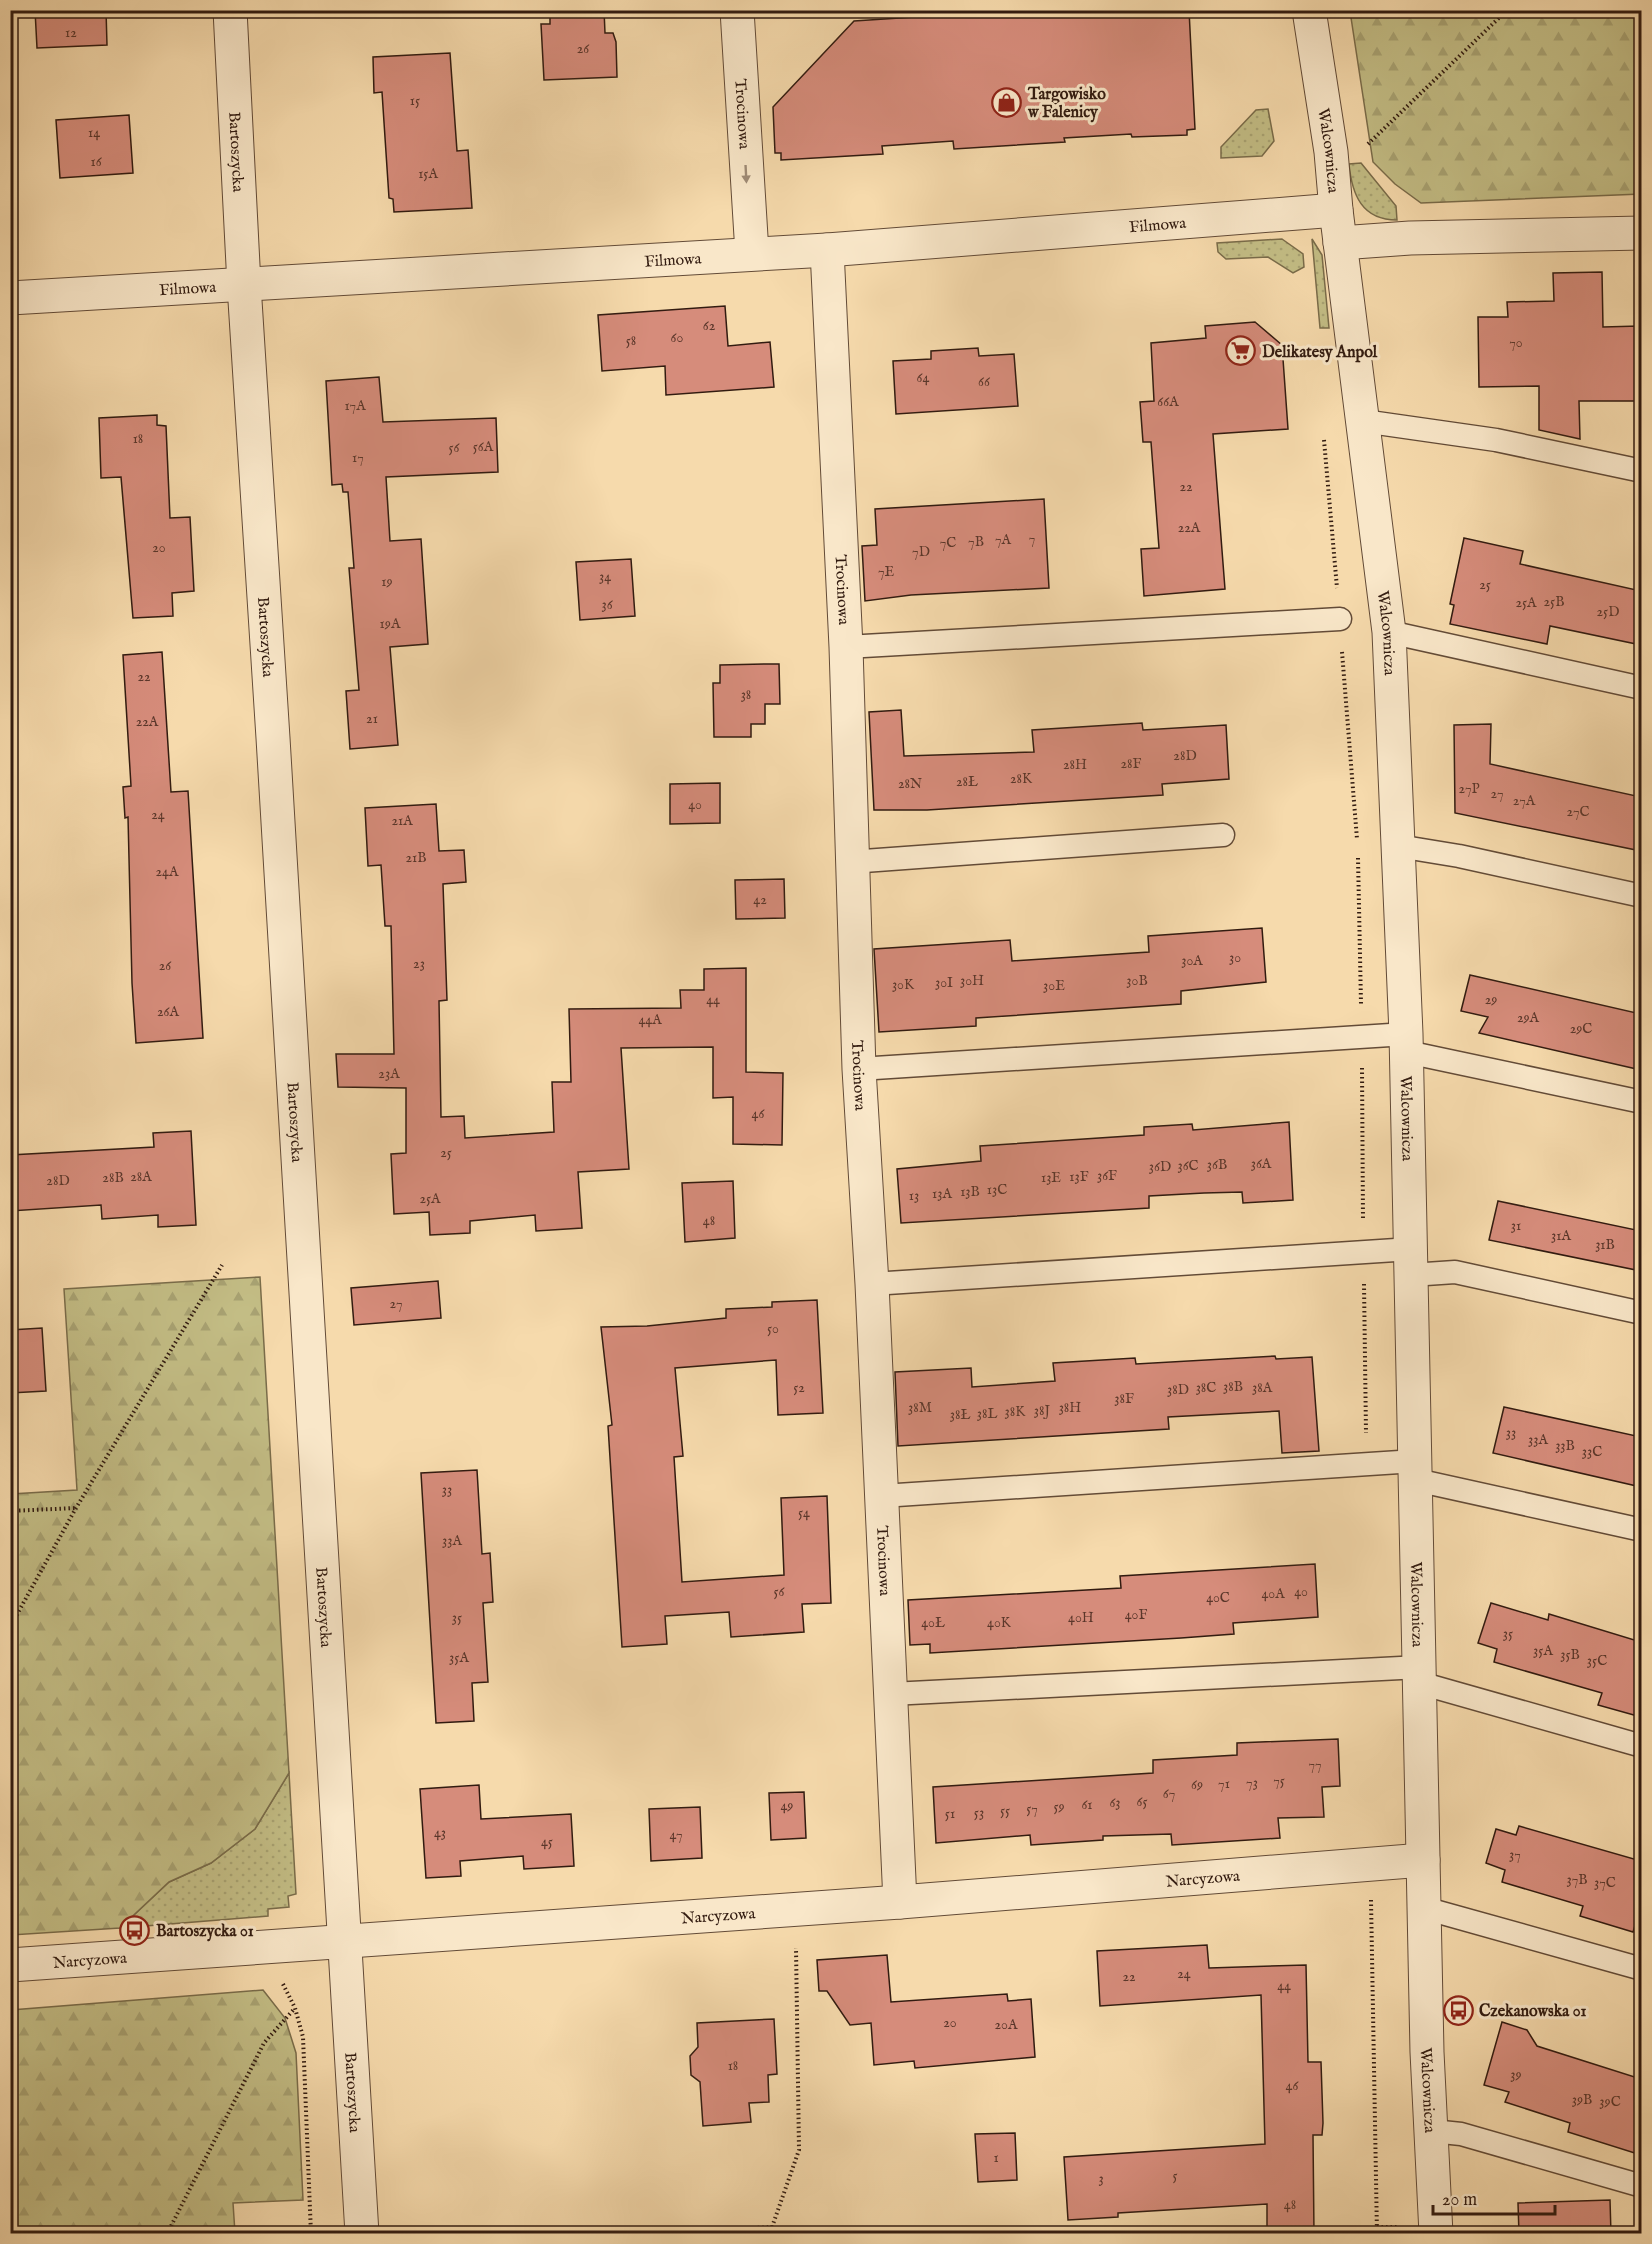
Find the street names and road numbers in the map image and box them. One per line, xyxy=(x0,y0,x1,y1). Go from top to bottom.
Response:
street label: Trocinowa xyxy=(729,78,754,150)
street label: Walcownicza xyxy=(1312,107,1342,194)
street label: Bartoszycka xyxy=(223,111,247,193)
street label: Filmowa xyxy=(1129,214,1187,238)
street label: Filmowa xyxy=(644,249,702,273)
street label: Filmowa xyxy=(159,278,217,301)
street label: Trocinowa xyxy=(830,554,853,625)
street label: Walcownicza xyxy=(1372,589,1399,676)
street label: Bartoszycka xyxy=(252,596,277,678)
street label: Trocinowa xyxy=(846,1040,870,1111)
street label: Walcownicza xyxy=(1395,1076,1417,1161)
street label: Bartoszycka xyxy=(281,1081,306,1163)
street label: Trocinowa xyxy=(871,1525,894,1597)
street label: Walcownicza xyxy=(1405,1561,1427,1647)
street label: Bartoszycka xyxy=(310,1567,335,1648)
street label: Narcyzowa xyxy=(1165,1867,1241,1893)
street label: Narcyzowa xyxy=(681,1904,756,1929)
street label: Narcyzowa xyxy=(52,1949,128,1974)
street label: Walcownicza xyxy=(1415,2047,1439,2133)
street label: Bartoszycka xyxy=(339,2052,364,2133)

